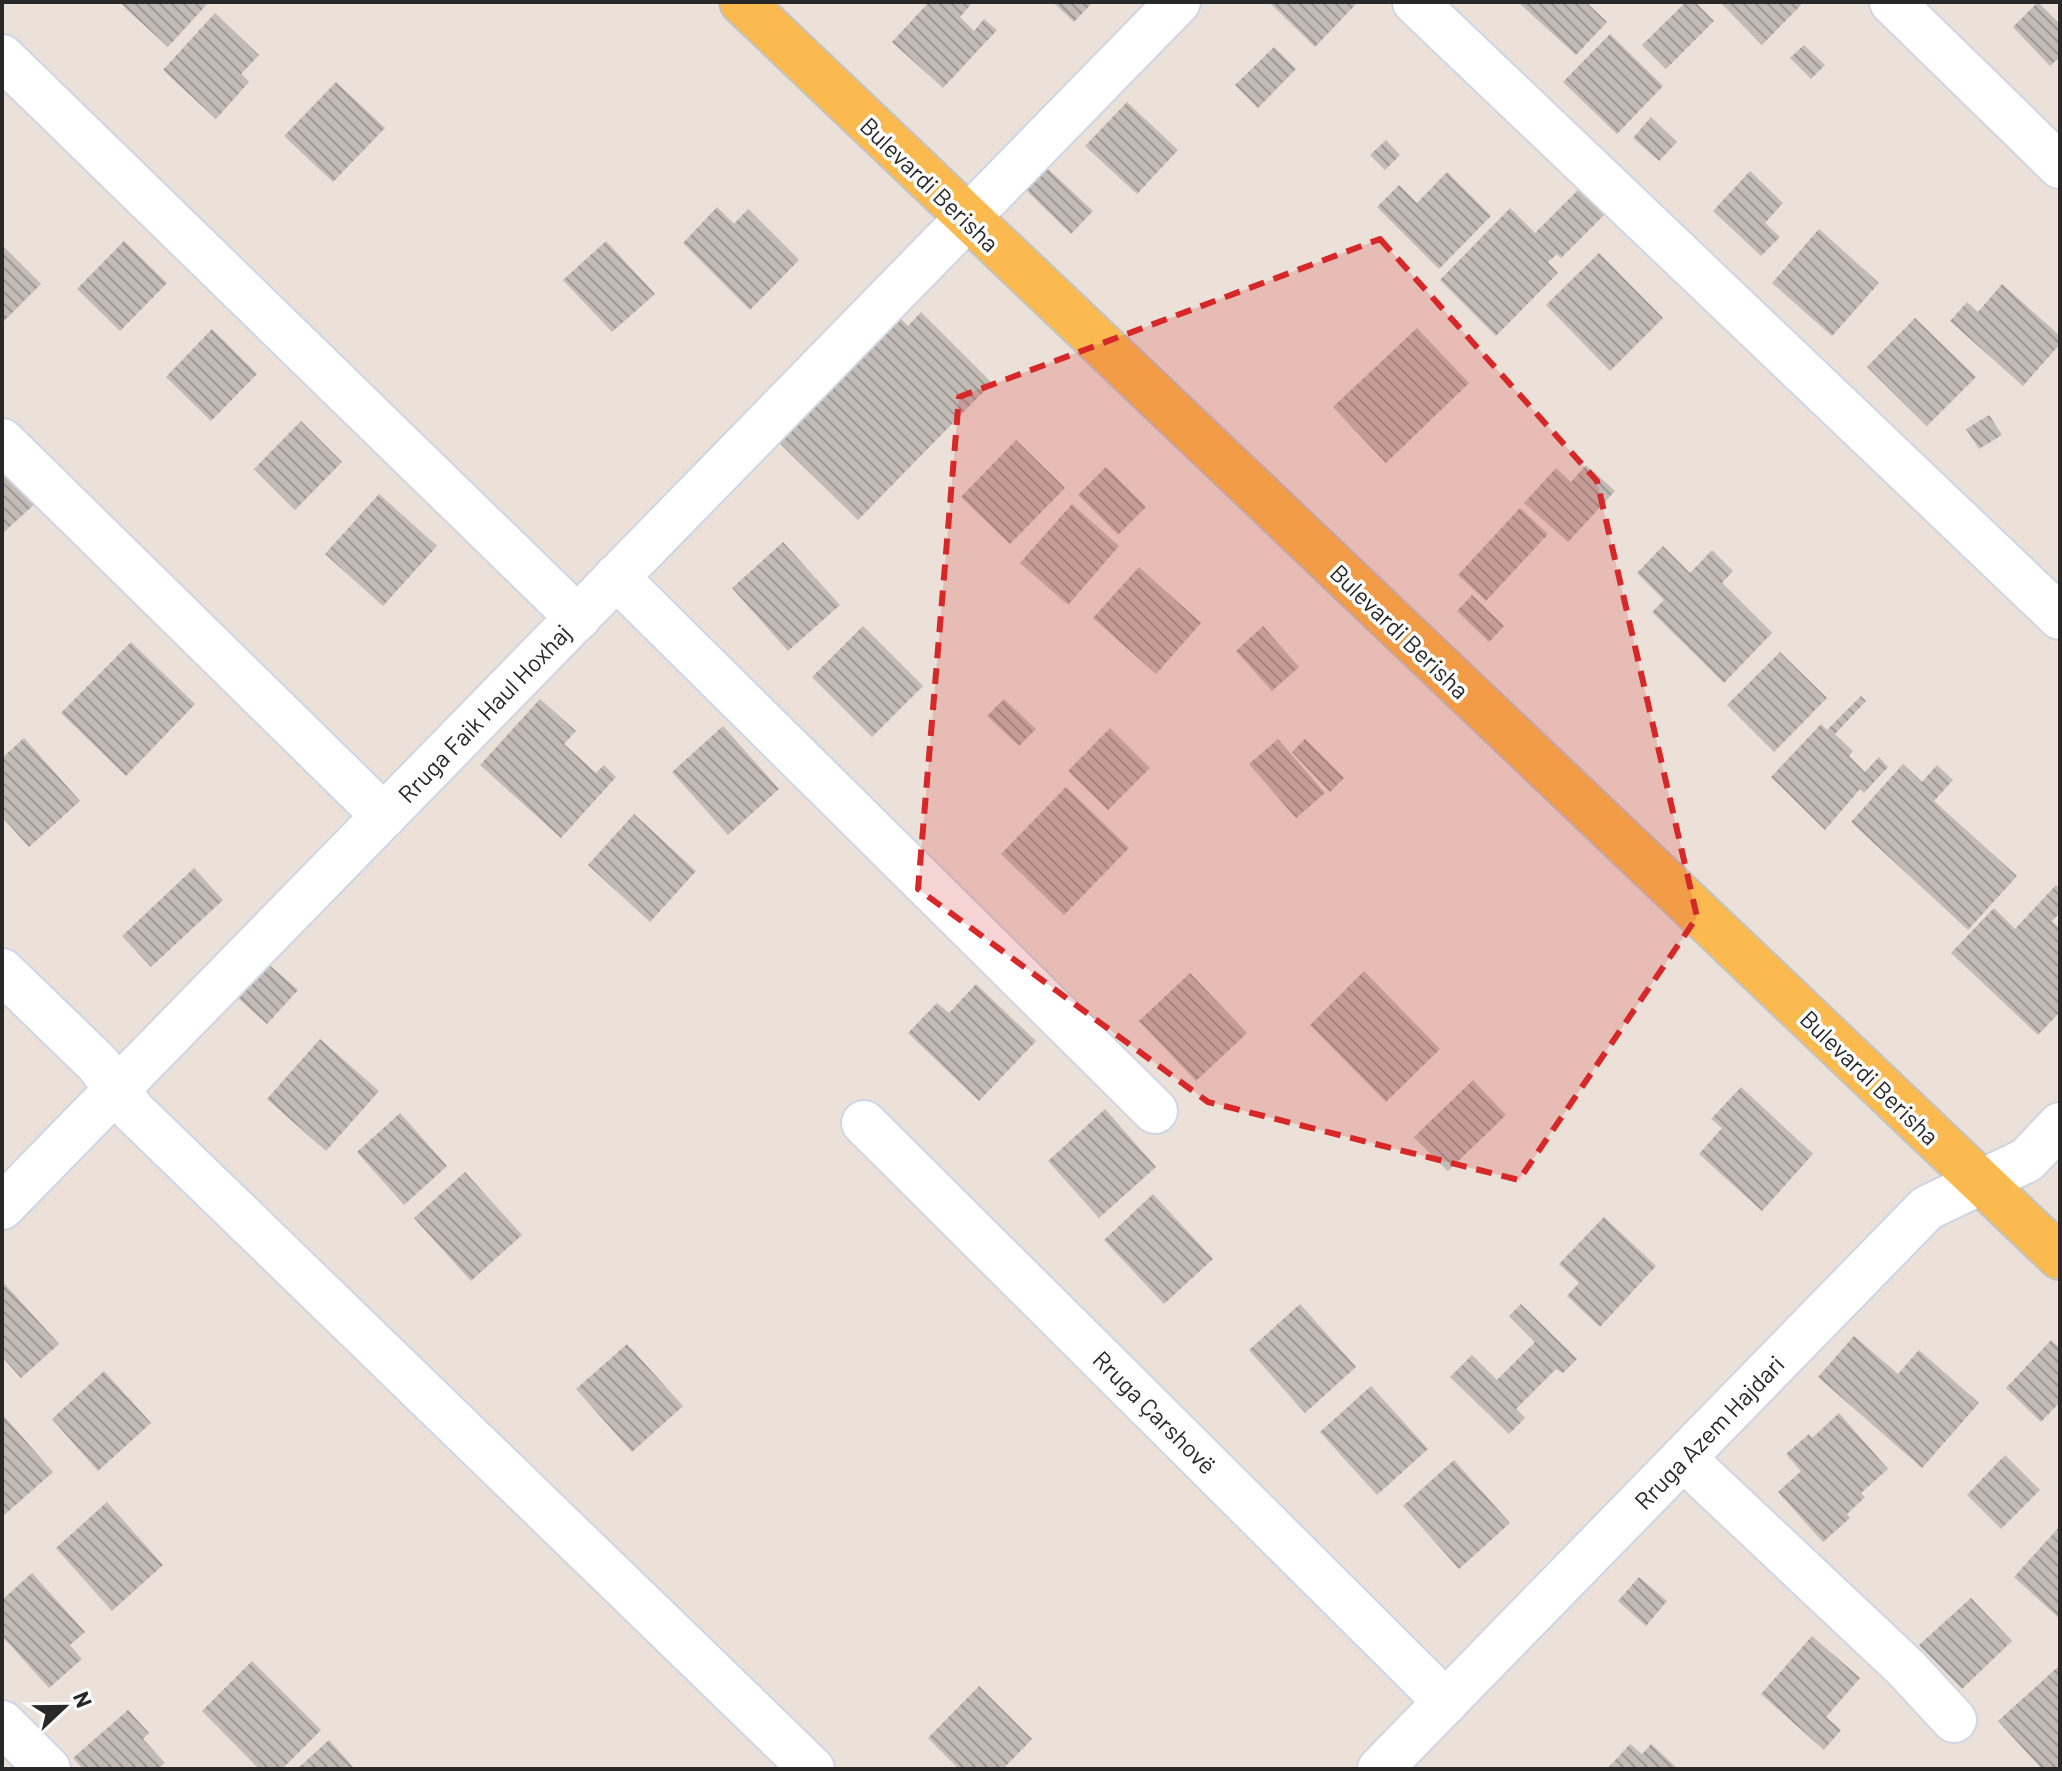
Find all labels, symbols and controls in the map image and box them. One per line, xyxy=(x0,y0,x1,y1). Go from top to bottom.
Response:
street label: Bulevardi Berisha xyxy=(855,111,1005,257)
street label: Bulevardi Berisha xyxy=(1325,558,1475,704)
street label: Rruga Faik Haul Hoxhaj xyxy=(391,618,577,808)
street label: Bulevardi Berisha xyxy=(1795,1004,1945,1150)
street label: Rruga Çarshovë xyxy=(1087,1344,1223,1480)
street label: Rruga Azem Hajdari xyxy=(1628,1349,1790,1515)
north arrow xyxy=(24,1667,104,1747)
text: N xyxy=(69,1687,98,1711)

